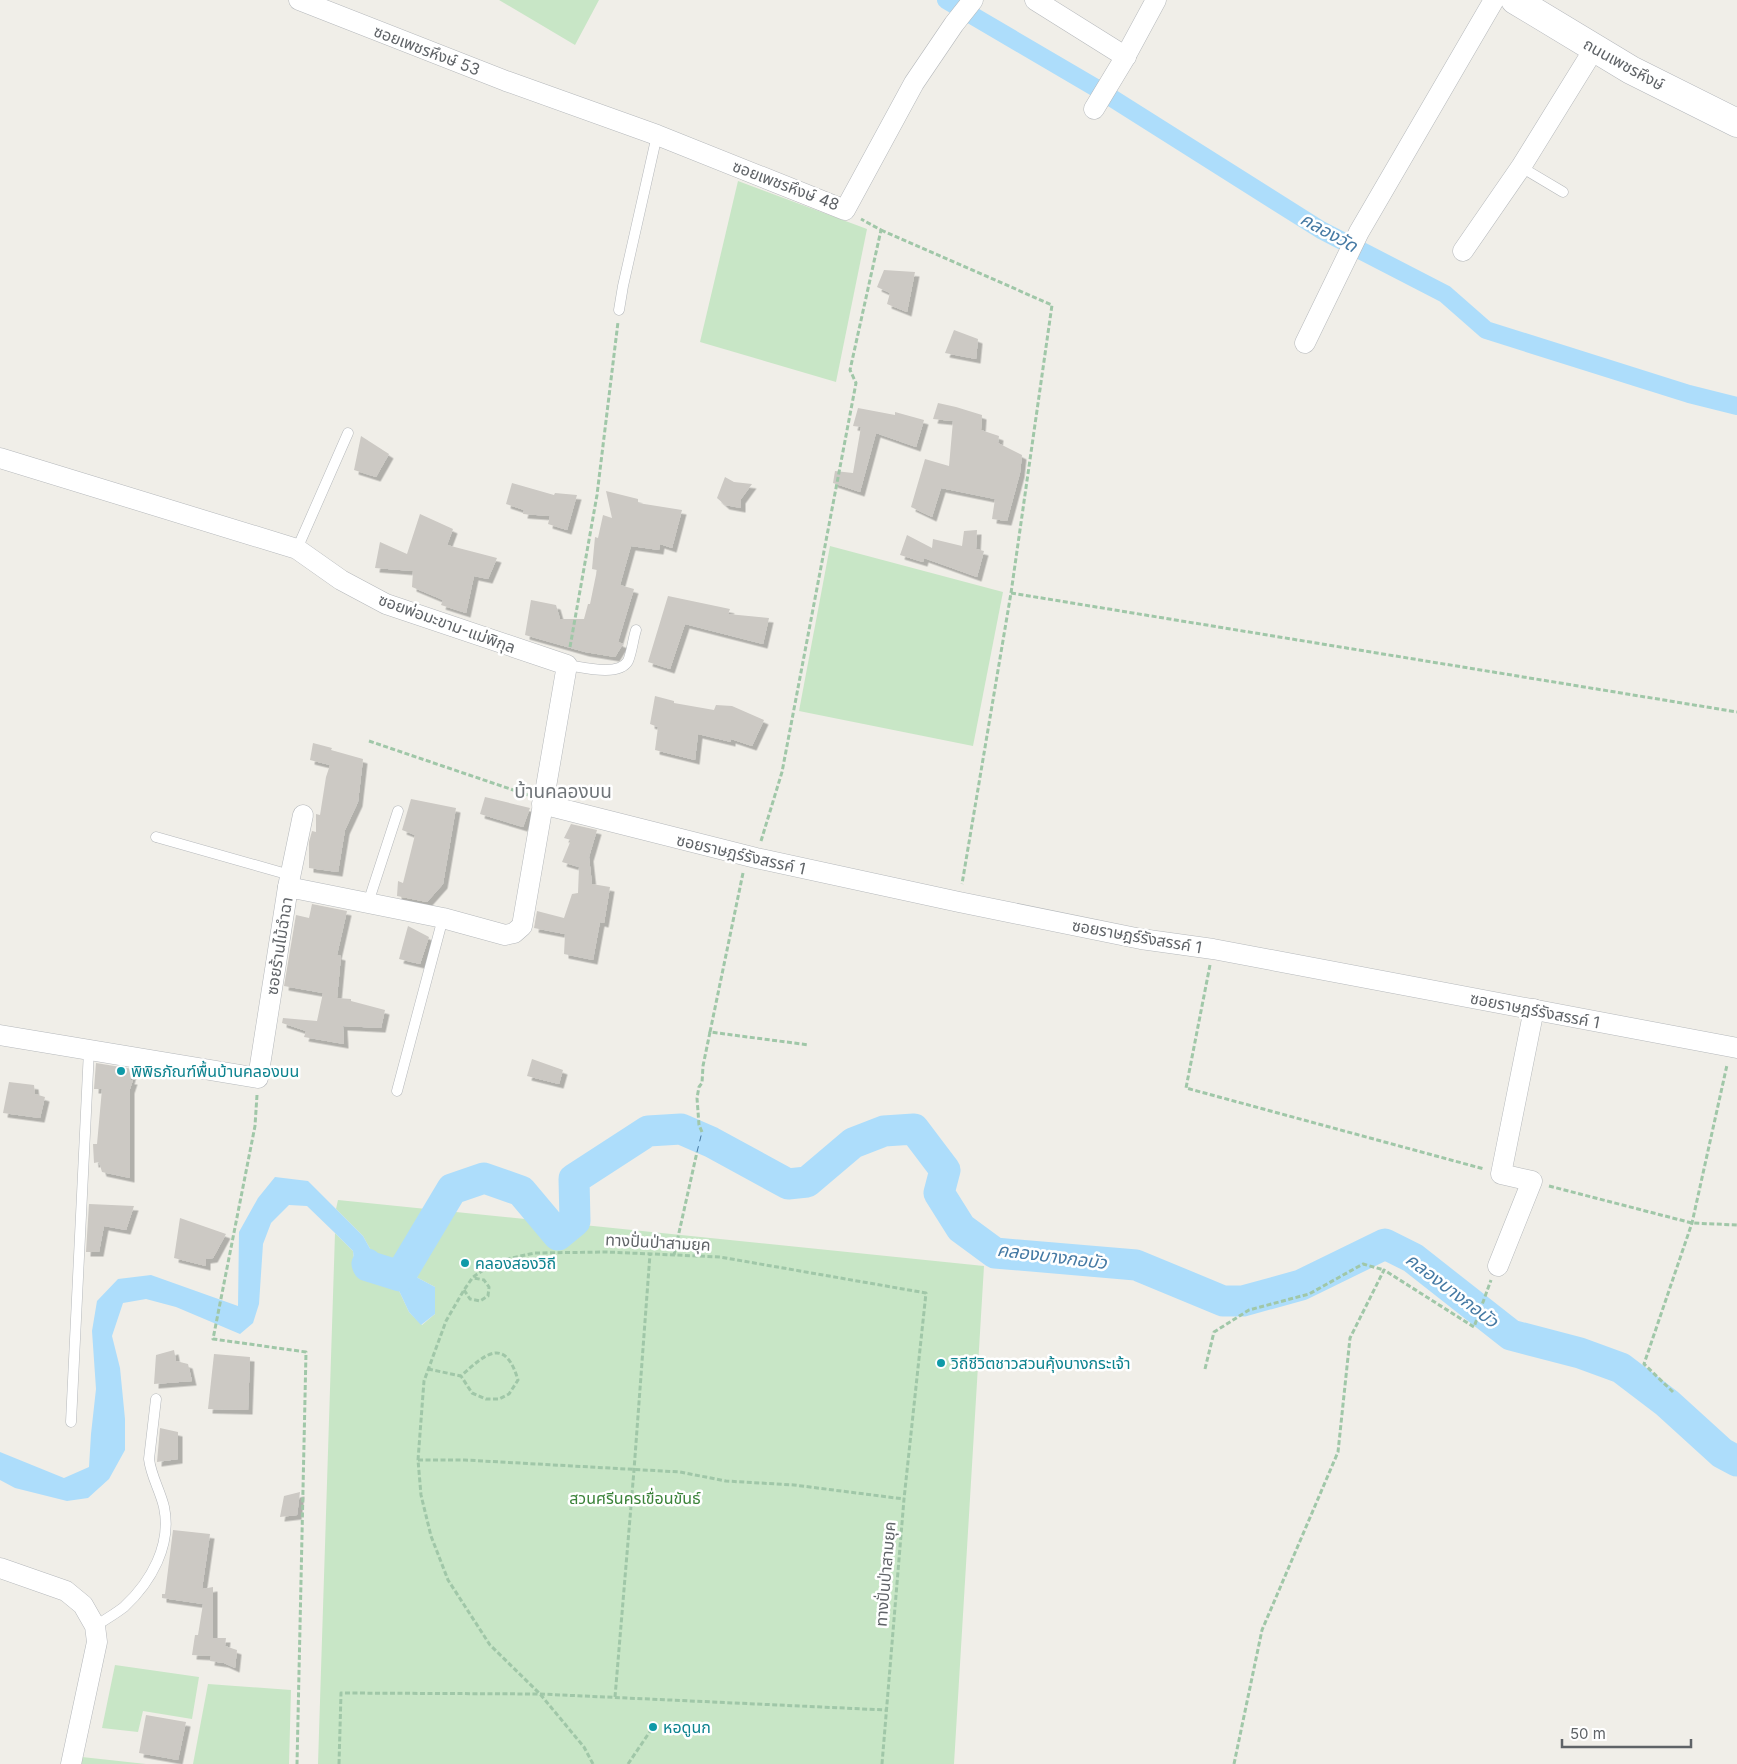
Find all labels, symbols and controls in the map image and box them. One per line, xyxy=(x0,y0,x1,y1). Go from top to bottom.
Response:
street label: ซอยเพชรหึงษ์ 53 xyxy=(371,21,483,79)
street label: ถนนเพชรหึงษ์ xyxy=(1580,34,1668,94)
street label: ซอยเพชรหึงษ์ 48 xyxy=(730,155,842,215)
water label: คลองวัด xyxy=(1297,208,1362,256)
street label: ซอยพ่อมะขาม-แม่พิกุล xyxy=(376,589,518,657)
district label: บ้านคลองบน xyxy=(514,780,612,803)
street label: ซอยราษฎร์รังสรรค์ 1 xyxy=(675,829,807,879)
street label: ซอยร้านไม้ฉำฉา xyxy=(261,896,297,996)
street label: ซอยราษฎร์รังสรรค์ 1 xyxy=(1070,915,1204,957)
street label: ซอยราษฎร์รังสรรค์ 1 xyxy=(1469,988,1601,1032)
place label: พิพิธภัณฑ์พื้นบ้านคลองบน xyxy=(131,1060,299,1081)
marker: พิพิธภัณฑ์พื้นบ้านคลองบน xyxy=(115,1065,127,1077)
street label: ทางปั่นป่าสามยุค xyxy=(605,1229,711,1255)
water label: คลองบางกอบัว xyxy=(996,1239,1109,1273)
water label: คลองบางกอบัว xyxy=(1402,1249,1503,1332)
place label: คลองสองวิถี xyxy=(475,1253,556,1273)
marker: คลองสองวิถี xyxy=(459,1257,471,1269)
place label: วิถีชีวิตชาวสวนคุ้งบางกระเจ้า xyxy=(950,1353,1131,1373)
marker: วิถีชีวิตชาวสวนคุ้งบางกระเจ้า xyxy=(935,1357,947,1369)
park label: สวนศรีนครเขื่อนขันธ์ xyxy=(569,1487,701,1508)
street label: ทางปั่นป่าสามยุค xyxy=(870,1521,900,1627)
scale bar xyxy=(1562,1716,1691,1748)
place label: หอดูนก xyxy=(663,1717,711,1737)
marker: หอดูนก xyxy=(647,1721,659,1733)
text: 50 m xyxy=(1570,1724,1606,1743)

